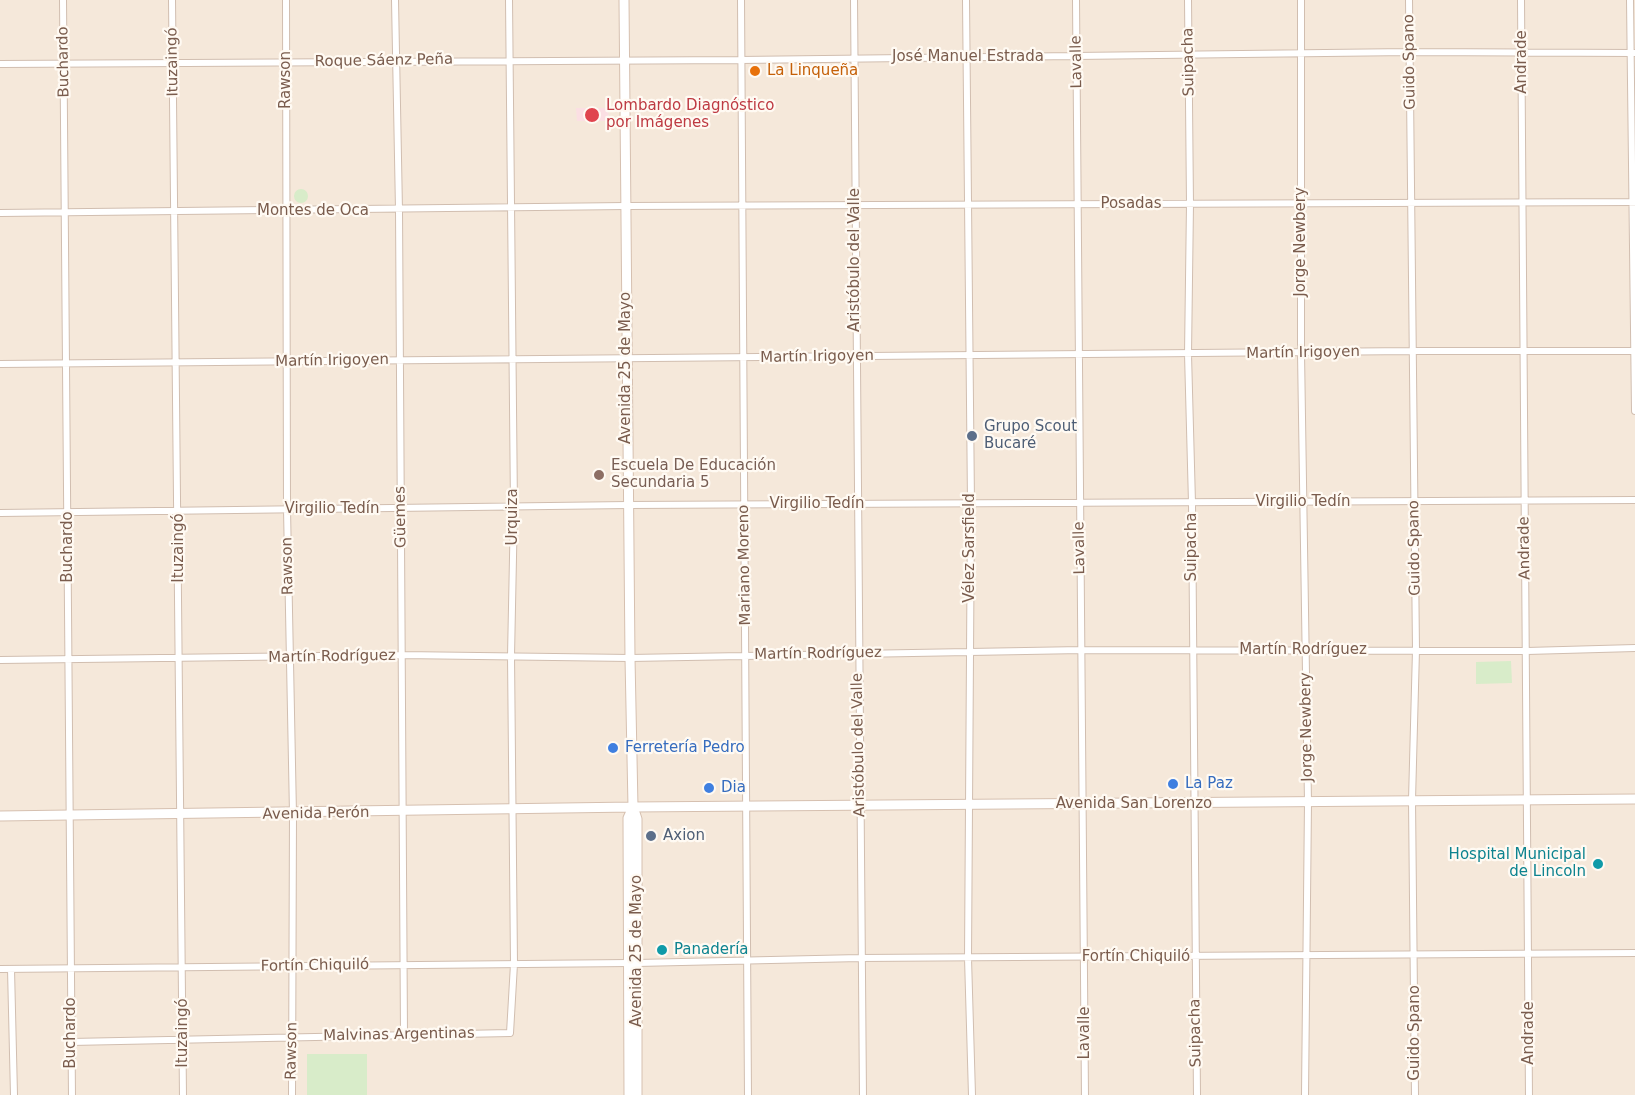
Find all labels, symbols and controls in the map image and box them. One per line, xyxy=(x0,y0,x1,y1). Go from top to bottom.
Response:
street label: Guido Spano xyxy=(1400,14,1420,110)
street label: Buchardo xyxy=(54,26,74,98)
street label: Ituzaingó xyxy=(163,27,183,97)
street label: Suipacha xyxy=(1179,27,1199,97)
street label: Andrade xyxy=(1513,30,1531,94)
street label: Lavalle xyxy=(1068,35,1086,89)
street label: José Manuel Estrada xyxy=(892,48,1044,66)
street label: Rawson xyxy=(277,51,295,109)
street label: Roque Sáenz Peña xyxy=(315,51,453,71)
place label: La Linqueña xyxy=(767,62,858,80)
marker: La Linqueña xyxy=(748,64,762,78)
place label: Lombardo Diagnóstico por Imágenes xyxy=(606,97,774,132)
marker: Lombardo Diagnóstico por Imágenes xyxy=(583,106,601,124)
street label: Jorge Newbery xyxy=(1292,187,1310,297)
street label: Aristóbulo del Valle xyxy=(846,188,864,332)
street label: Posadas xyxy=(1100,195,1162,213)
street label: Montes de Oca xyxy=(257,202,369,220)
street label: Avenida 25 de Mayo xyxy=(617,292,635,444)
street label: Martín Irigoyen xyxy=(1246,343,1360,363)
street label: Martín Irigoyen xyxy=(760,347,874,367)
street label: Martín Irigoyen xyxy=(275,351,389,371)
place label: Grupo Scout Bucaré xyxy=(984,418,1077,453)
marker: Grupo Scout Bucaré xyxy=(965,429,979,443)
place label: Escuela De Educación Secundaria 5 xyxy=(611,457,776,492)
marker: Escuela De Educación Secundaria 5 xyxy=(592,468,606,482)
street label: Güemes xyxy=(391,486,411,548)
street label: Urquiza xyxy=(504,488,522,546)
street label: Vélez Sarsfield xyxy=(961,493,979,603)
street label: Virgilio Tedín xyxy=(1255,493,1351,511)
street label: Virgilio Tedín xyxy=(769,495,865,513)
street label: Virgilio Tedín xyxy=(284,500,380,518)
street label: Guido Spano xyxy=(1405,500,1425,596)
street label: Mariano Moreno xyxy=(735,504,755,626)
street label: Buchardo xyxy=(59,511,77,583)
street label: Ituzaingó xyxy=(170,513,188,583)
street label: Suipacha xyxy=(1183,513,1201,581)
street label: Andrade xyxy=(1515,516,1535,580)
street label: Lavalle xyxy=(1071,521,1089,575)
street label: Rawson xyxy=(278,537,298,595)
street label: Martín Rodríguez xyxy=(1239,641,1367,659)
street label: Martín Rodríguez xyxy=(754,644,882,664)
street label: Martín Rodríguez xyxy=(268,647,396,667)
street label: Jorge Newbery xyxy=(1297,672,1317,782)
street label: Aristóbulo del Valle xyxy=(849,673,869,817)
place label: Ferretería Pedro xyxy=(625,739,745,757)
marker: Ferretería Pedro xyxy=(606,741,620,755)
place label: La Paz xyxy=(1185,775,1233,793)
marker: La Paz xyxy=(1166,777,1180,791)
place label: Dia xyxy=(721,779,746,797)
marker: Dia xyxy=(702,781,716,795)
street label: Avenida San Lorenzo xyxy=(1056,795,1212,813)
street label: Avenida Perón xyxy=(262,804,370,824)
place label: Axion xyxy=(663,827,705,845)
marker: Axion xyxy=(644,829,658,843)
place label: Hospital Municipal de Lincoln xyxy=(1449,846,1586,881)
marker: Hospital Municipal de Lincoln xyxy=(1591,857,1605,871)
street label: Avenida 25 de Mayo xyxy=(628,875,646,1027)
place label: Panadería xyxy=(674,941,749,959)
marker: Panadería xyxy=(655,943,669,957)
street label: Fortín Chiquiló xyxy=(1082,948,1190,966)
street label: Fortín Chiquiló xyxy=(261,956,369,976)
street label: Guido Spano xyxy=(1406,985,1424,1081)
street label: Buchardo xyxy=(62,997,80,1069)
street label: Ituzaingó xyxy=(174,998,192,1068)
street label: Suipacha xyxy=(1186,998,1206,1068)
street label: Andrade xyxy=(1520,1001,1538,1065)
street label: Lavalle xyxy=(1076,1006,1094,1060)
street label: Rawson xyxy=(282,1022,302,1080)
street label: Malvinas Argentinas xyxy=(323,1025,475,1045)

